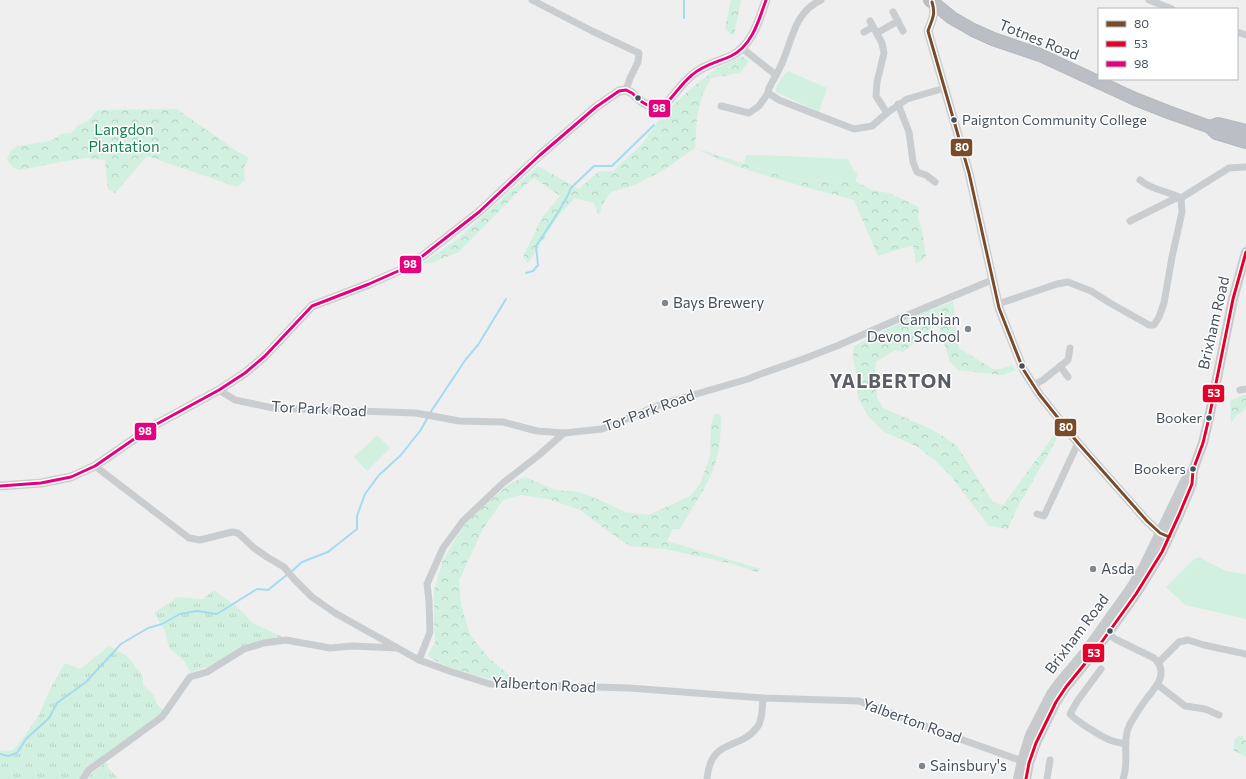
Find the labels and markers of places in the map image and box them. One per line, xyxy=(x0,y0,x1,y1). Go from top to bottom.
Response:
unlabelled marker xyxy=(633,93,643,103)
place label: Paignton Community College xyxy=(962,111,1147,128)
marker: Paignton Community College xyxy=(949,115,959,125)
place label: Bays Brewery xyxy=(673,293,765,311)
marker: Bays Brewery xyxy=(660,298,670,308)
place label: Cambian Devon School xyxy=(867,310,960,345)
marker: Cambian Devon School xyxy=(963,324,973,334)
unlabelled marker xyxy=(1017,361,1027,371)
place label: Booker xyxy=(1156,409,1202,426)
marker: Booker xyxy=(1204,413,1214,423)
place label: Bookers xyxy=(1134,460,1186,477)
marker: Bookers xyxy=(1188,464,1198,474)
place label: Asda xyxy=(1101,559,1135,577)
marker: Asda xyxy=(1088,564,1098,574)
unlabelled marker xyxy=(1105,626,1115,636)
place label: Sainsbury's xyxy=(930,756,1007,774)
marker: Sainsbury's xyxy=(917,761,927,771)

